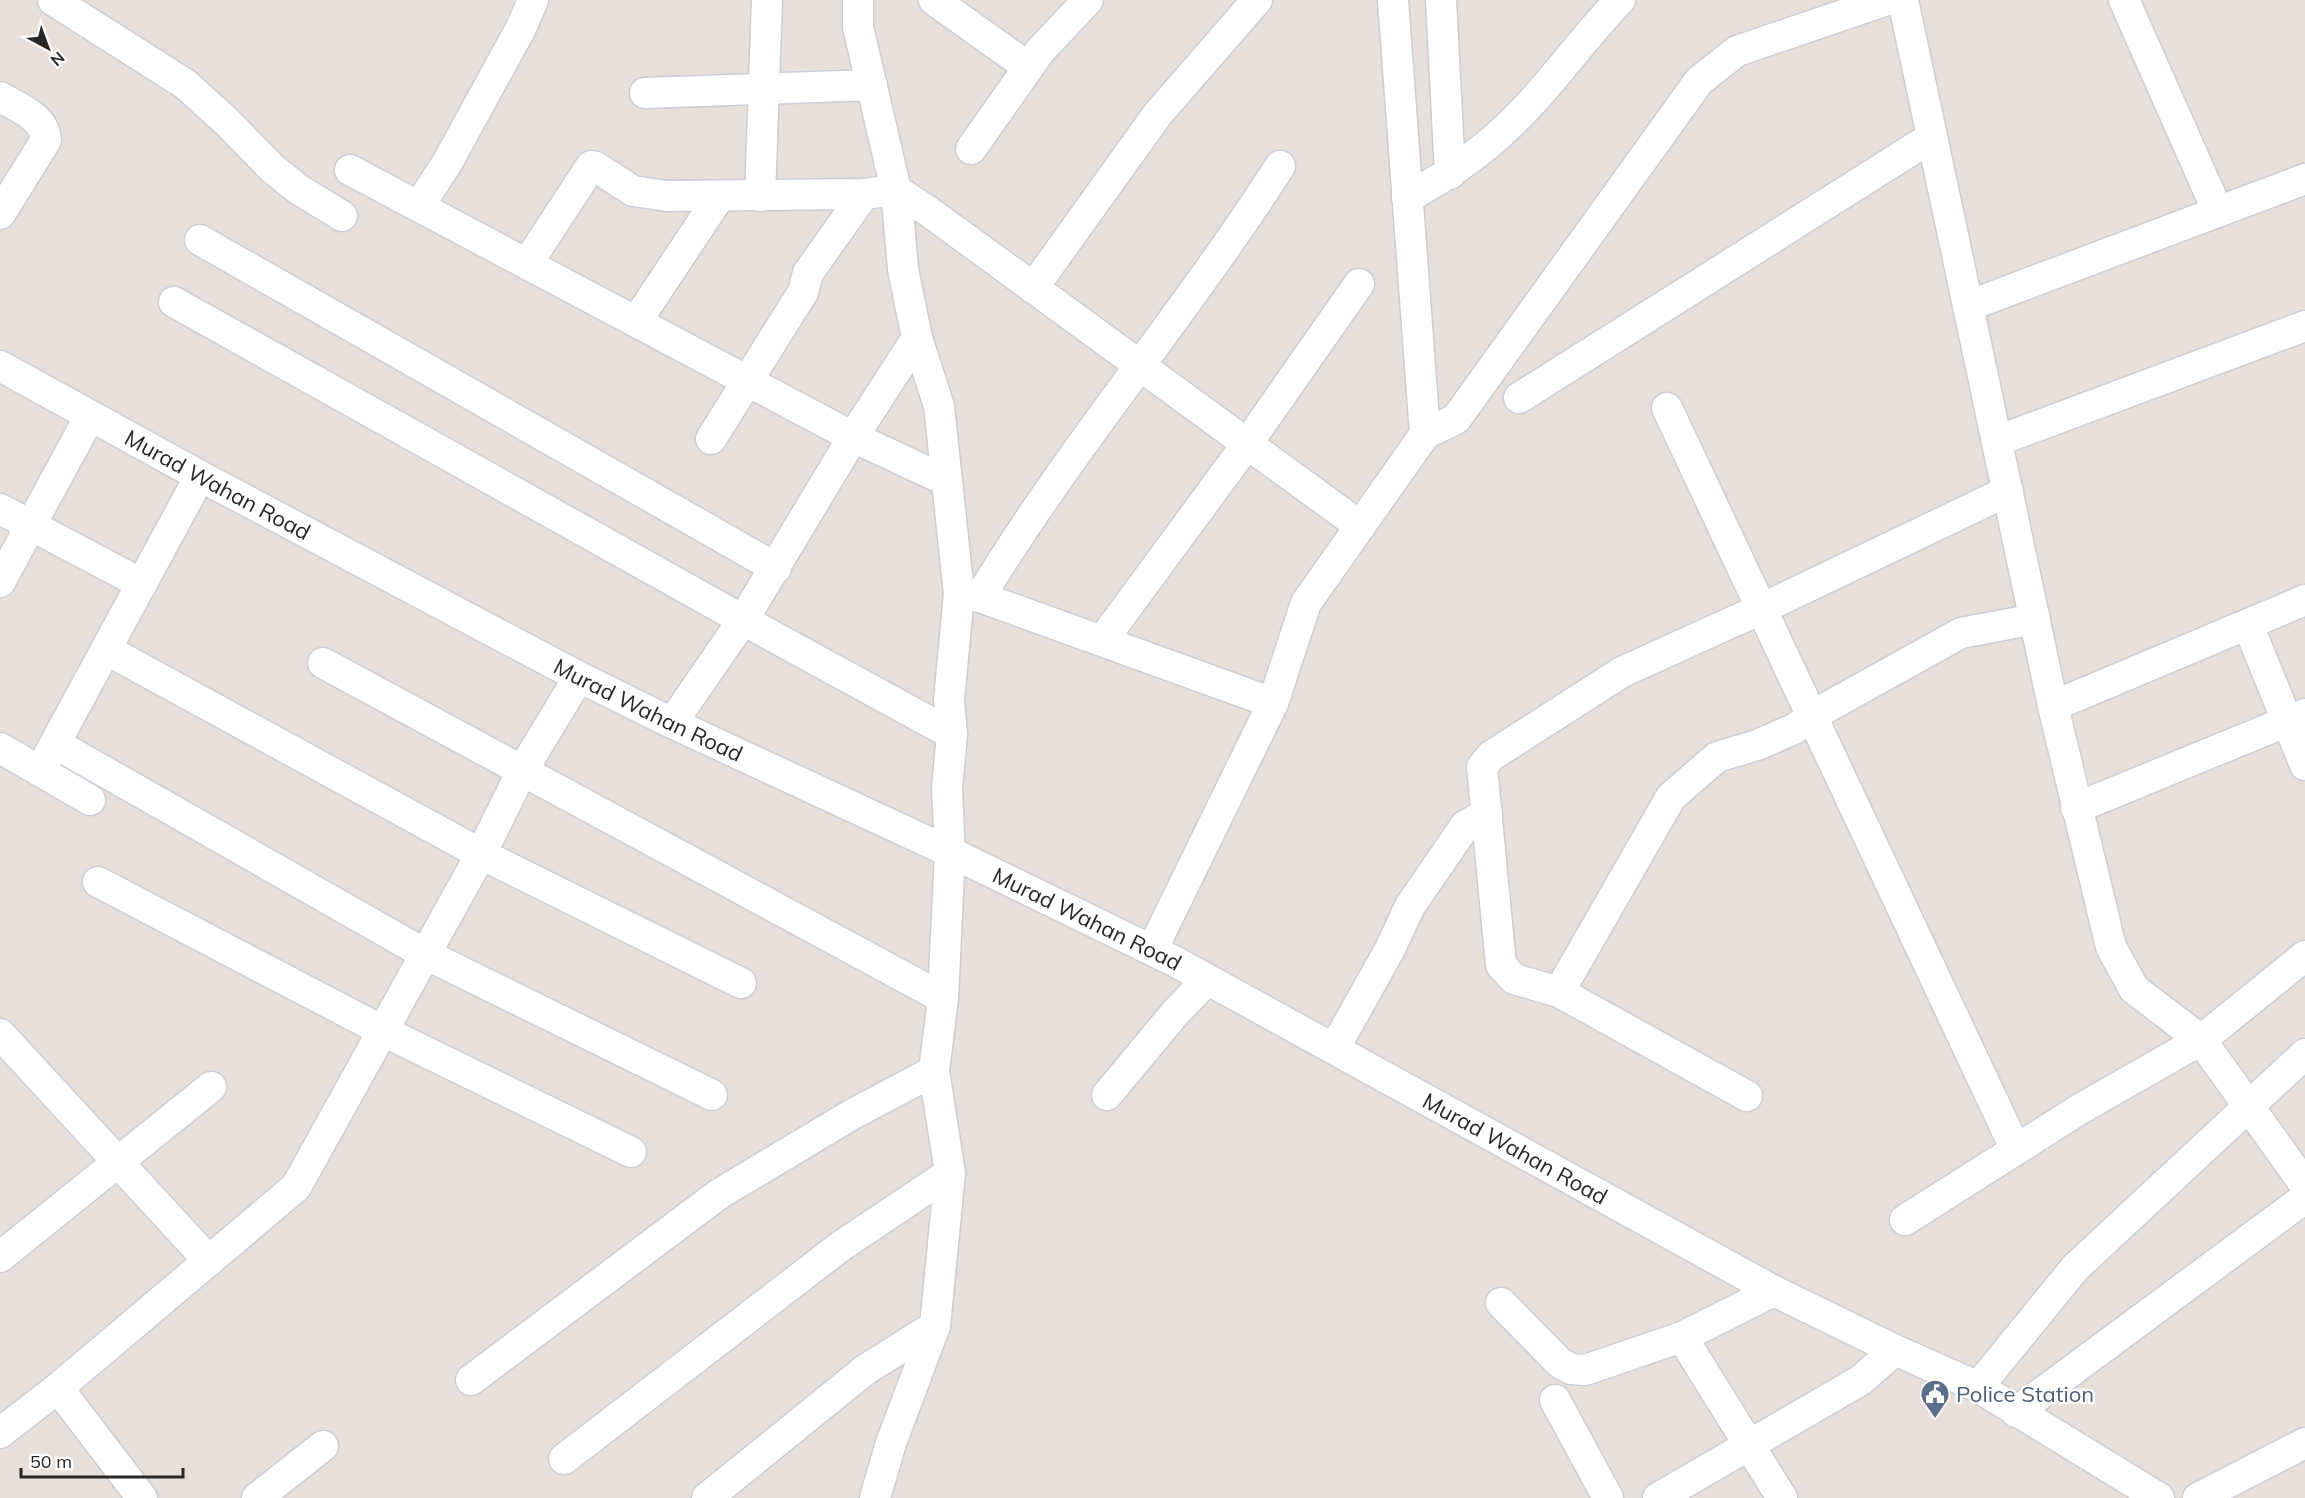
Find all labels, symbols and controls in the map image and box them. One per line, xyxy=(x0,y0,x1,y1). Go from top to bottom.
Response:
north arrow xyxy=(18,18,78,78)
text: N xyxy=(47,48,69,71)
street label: Murad Wahan Road xyxy=(120,423,315,546)
street label: Murad Wahan Road xyxy=(549,652,747,768)
street label: Murad Wahan Road xyxy=(988,861,1187,977)
street label: Murad Wahan Road xyxy=(1418,1087,1613,1211)
public building icon: Police Station xyxy=(1919,1378,1951,1420)
place label: Police Station xyxy=(1956,1380,2094,1408)
scale bar xyxy=(21,1441,183,1479)
text: 50 m xyxy=(30,1450,72,1473)

